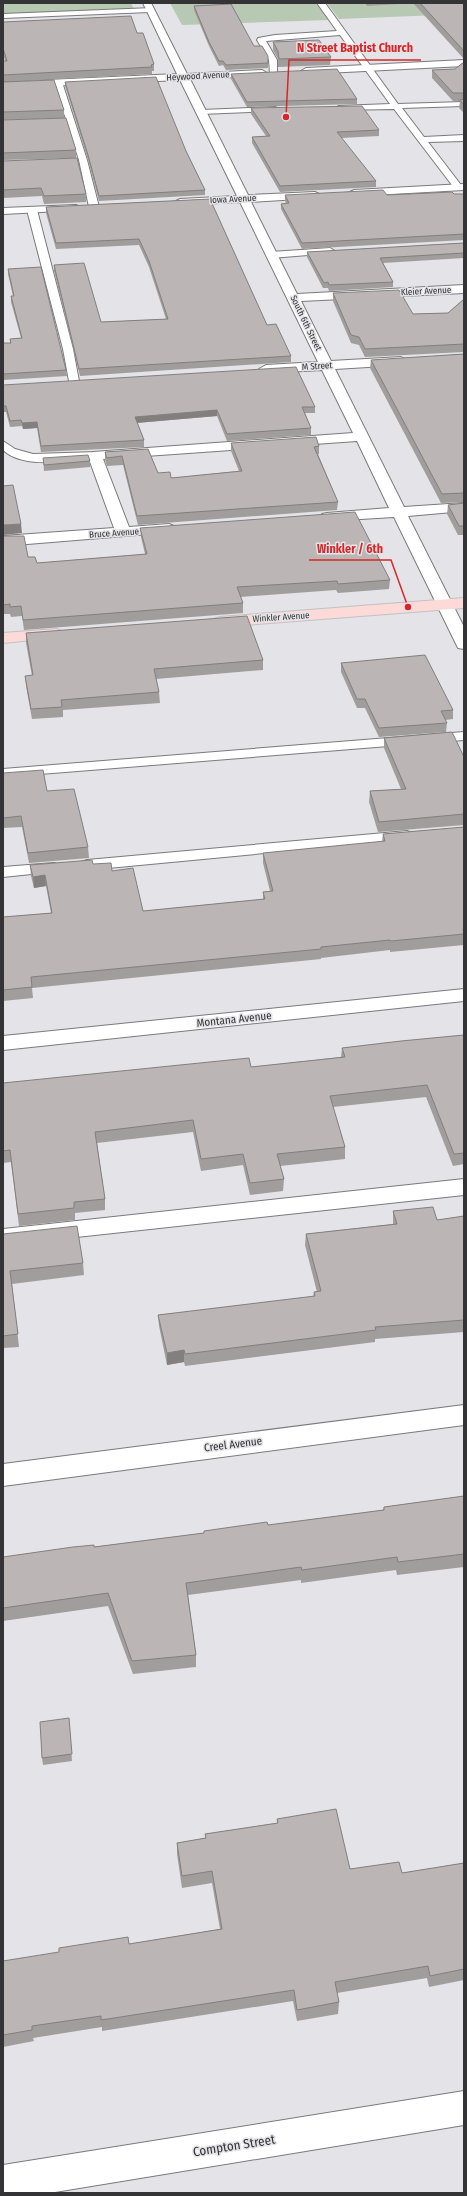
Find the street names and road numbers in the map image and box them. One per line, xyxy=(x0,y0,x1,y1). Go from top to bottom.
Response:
street label: Heywood Avenue xyxy=(166,69,230,83)
street label: Iowa Avenue xyxy=(210,193,257,205)
street label: Kleier Avenue xyxy=(400,285,452,297)
street label: South 6th Street xyxy=(288,294,324,352)
street label: M Street xyxy=(301,360,333,372)
street label: Bruce Avenue xyxy=(89,526,140,540)
street label: Winkler Avenue xyxy=(252,610,310,624)
street label: Montana Avenue xyxy=(196,1009,272,1030)
street label: Creel Avenue xyxy=(203,1434,263,1455)
street label: Compton Street xyxy=(192,2131,277,2159)

